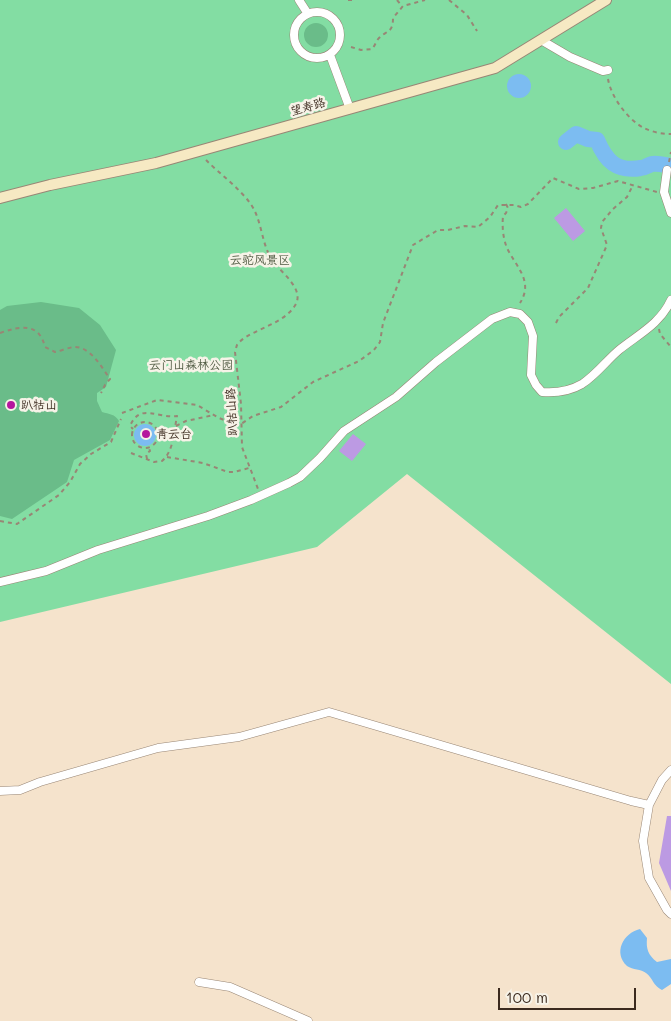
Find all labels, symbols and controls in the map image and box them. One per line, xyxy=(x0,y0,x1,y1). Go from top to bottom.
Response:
street label: 望寿路 xyxy=(289,95,327,119)
park label: 云驼风景区 xyxy=(230,253,290,267)
park label: 云门山森林公园 xyxy=(149,358,233,372)
street label: 趴牯山路 xyxy=(224,388,240,436)
place label: 趴牯山 xyxy=(21,398,57,412)
marker: 趴牯山 xyxy=(5,399,17,411)
place label: 青云台 xyxy=(156,427,192,441)
marker: 青云台 xyxy=(140,428,152,440)
scale bar xyxy=(501,978,638,1010)
text: 100 m xyxy=(506,987,548,1007)

